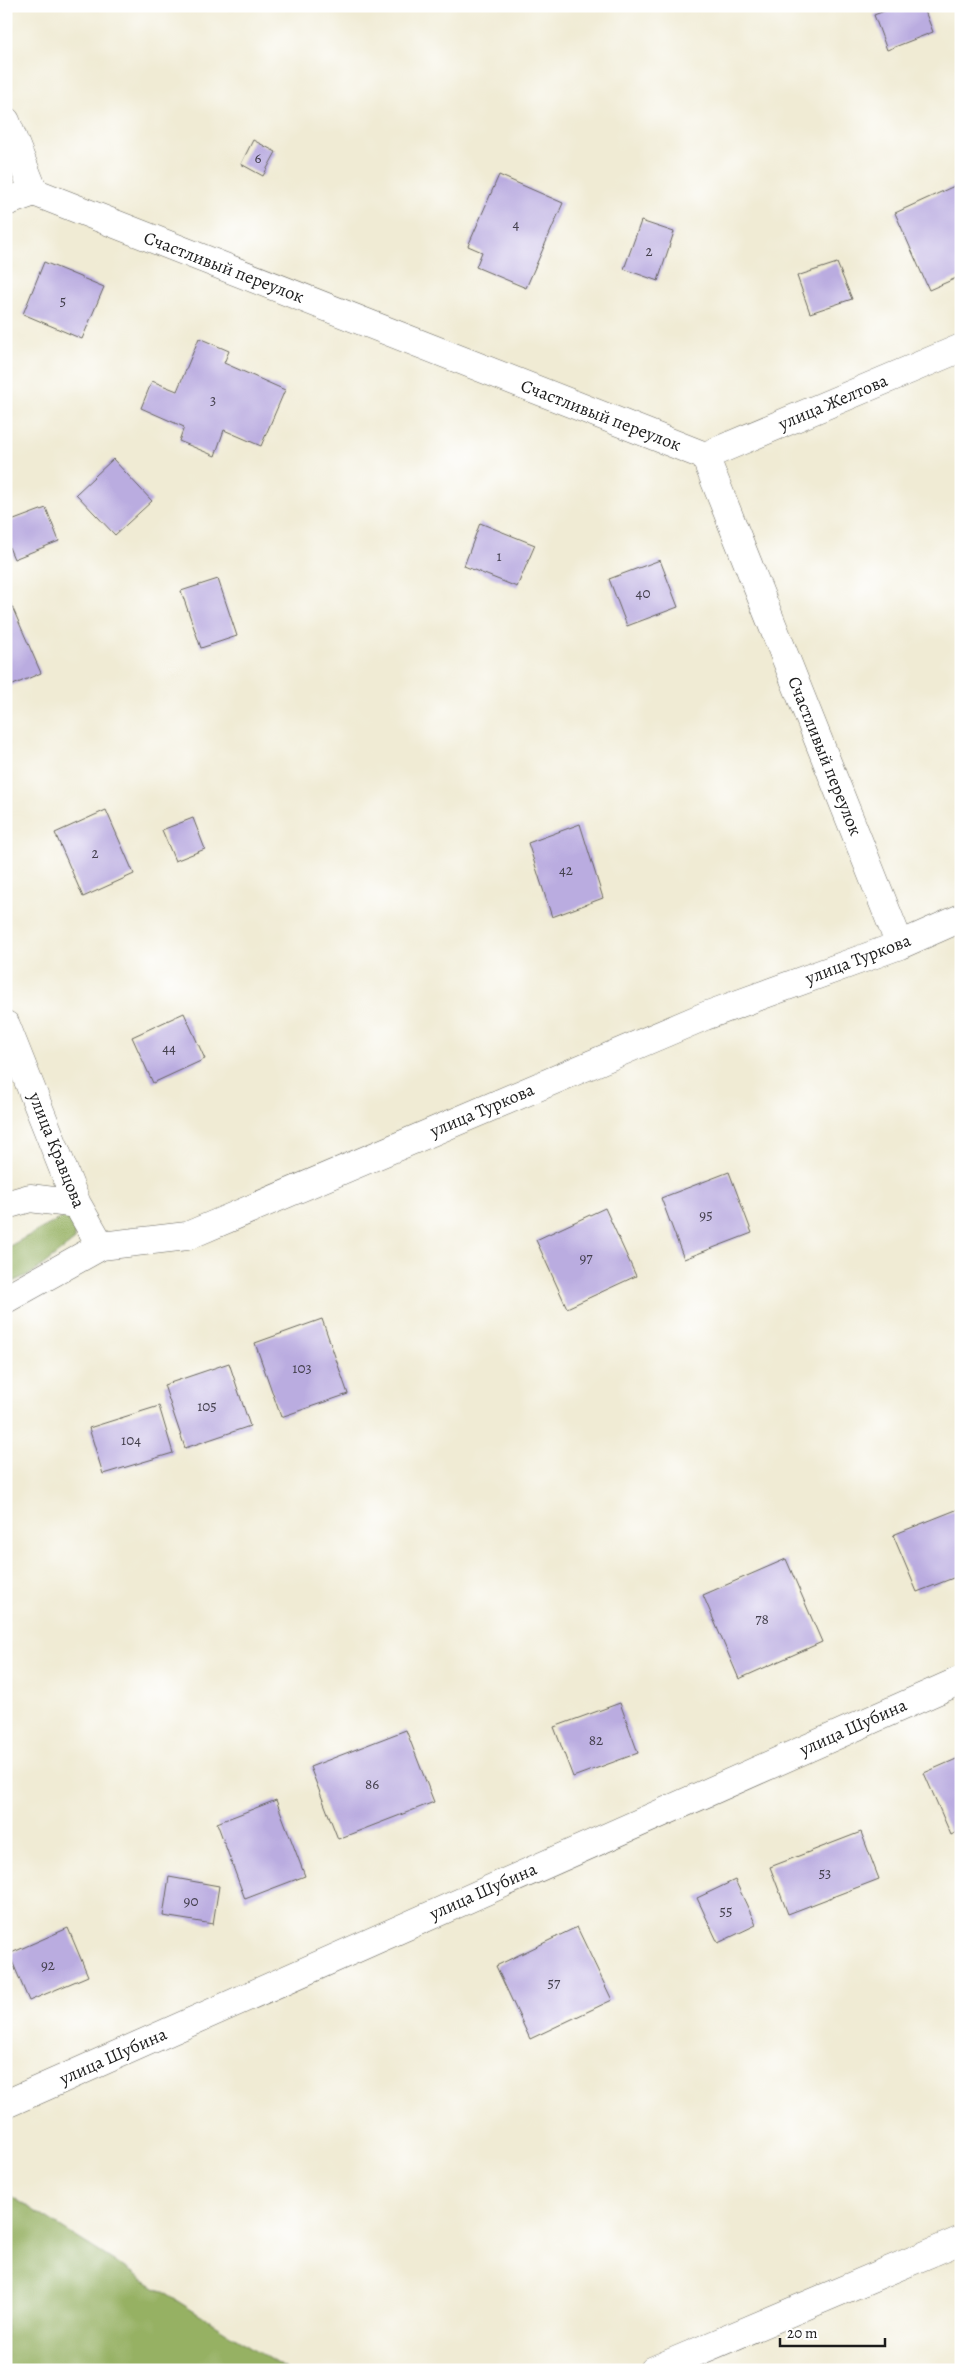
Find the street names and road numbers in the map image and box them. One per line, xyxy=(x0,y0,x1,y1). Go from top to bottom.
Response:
street label: Счастливый переулок xyxy=(140,225,308,309)
street label: улица Желтова xyxy=(774,368,892,436)
street label: Счастливый переулок xyxy=(517,373,685,457)
street label: Счастливый переулок xyxy=(782,673,868,839)
street label: улица Туркова xyxy=(801,928,915,990)
street label: улица Туркова xyxy=(425,1077,538,1143)
street label: улица Кравцова xyxy=(22,1088,91,1212)
street label: улица Шубина xyxy=(795,1692,911,1762)
street label: улица Шубина xyxy=(425,1856,541,1926)
street label: улица Шубина xyxy=(55,2021,171,2091)

